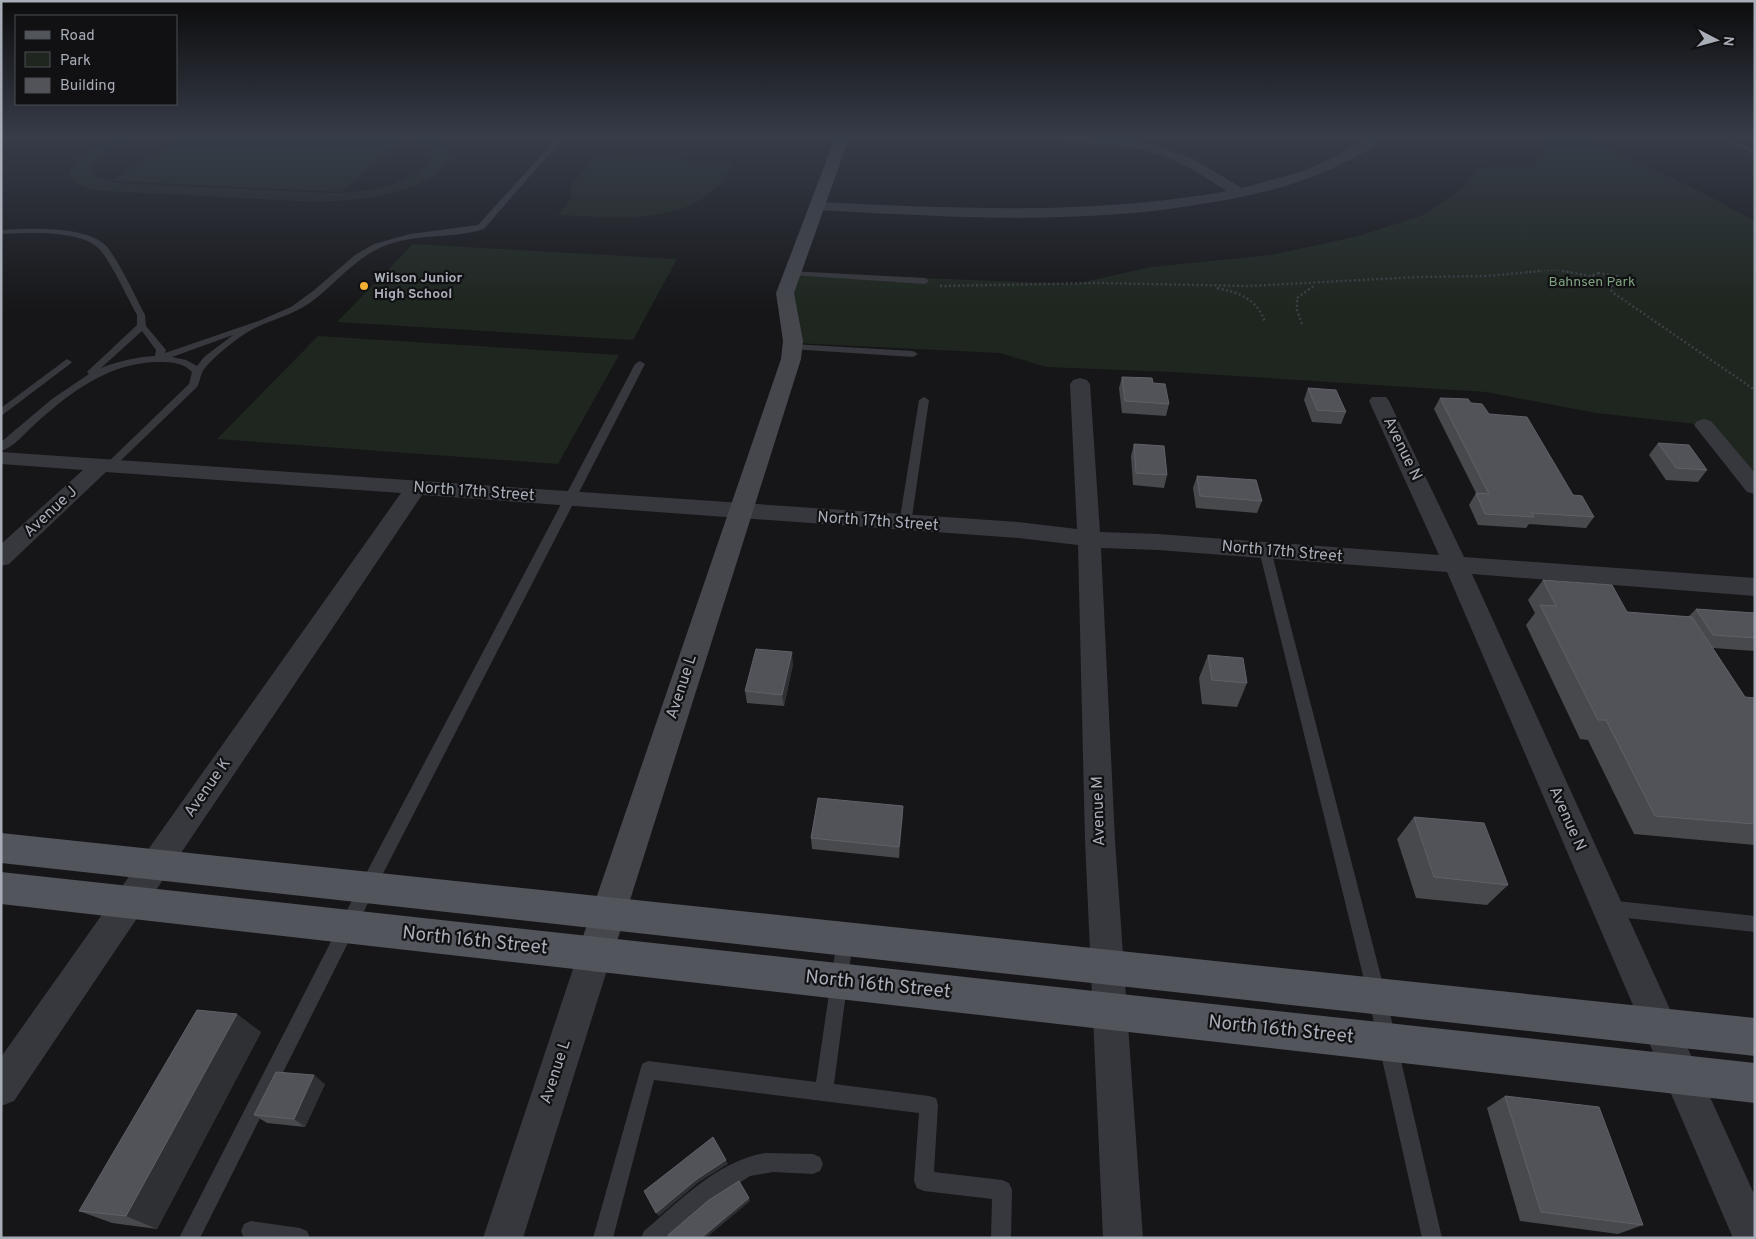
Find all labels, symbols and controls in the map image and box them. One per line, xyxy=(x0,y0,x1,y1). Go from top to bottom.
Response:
legend xyxy=(15,15,178,105)
north arrow xyxy=(1691,15,1741,65)
text: Road xyxy=(60,27,95,46)
text: N xyxy=(1718,35,1736,47)
text: Park xyxy=(60,52,91,71)
text: Building xyxy=(60,77,115,96)
place label: Wilson Junior High School xyxy=(374,270,462,303)
park label: Bahnsen Park xyxy=(1549,274,1635,291)
marker: Wilson Junior High School xyxy=(358,280,370,292)
street label: Avenue N xyxy=(1378,414,1426,484)
street label: North 17th Street xyxy=(413,478,535,506)
street label: Avenue J xyxy=(20,482,82,542)
street label: North 17th Street xyxy=(817,508,939,536)
street label: North 17th Street xyxy=(1221,537,1343,567)
street label: Avenue L xyxy=(662,652,702,722)
street label: Avenue K xyxy=(180,754,236,822)
street label: Avenue M xyxy=(1088,776,1110,846)
street label: Avenue N xyxy=(1544,784,1590,854)
street label: North 16th Street xyxy=(401,921,549,961)
street label: North 16th Street xyxy=(804,965,952,1005)
street label: North 16th Street xyxy=(1207,1010,1355,1050)
street label: Avenue L xyxy=(536,1037,576,1107)

